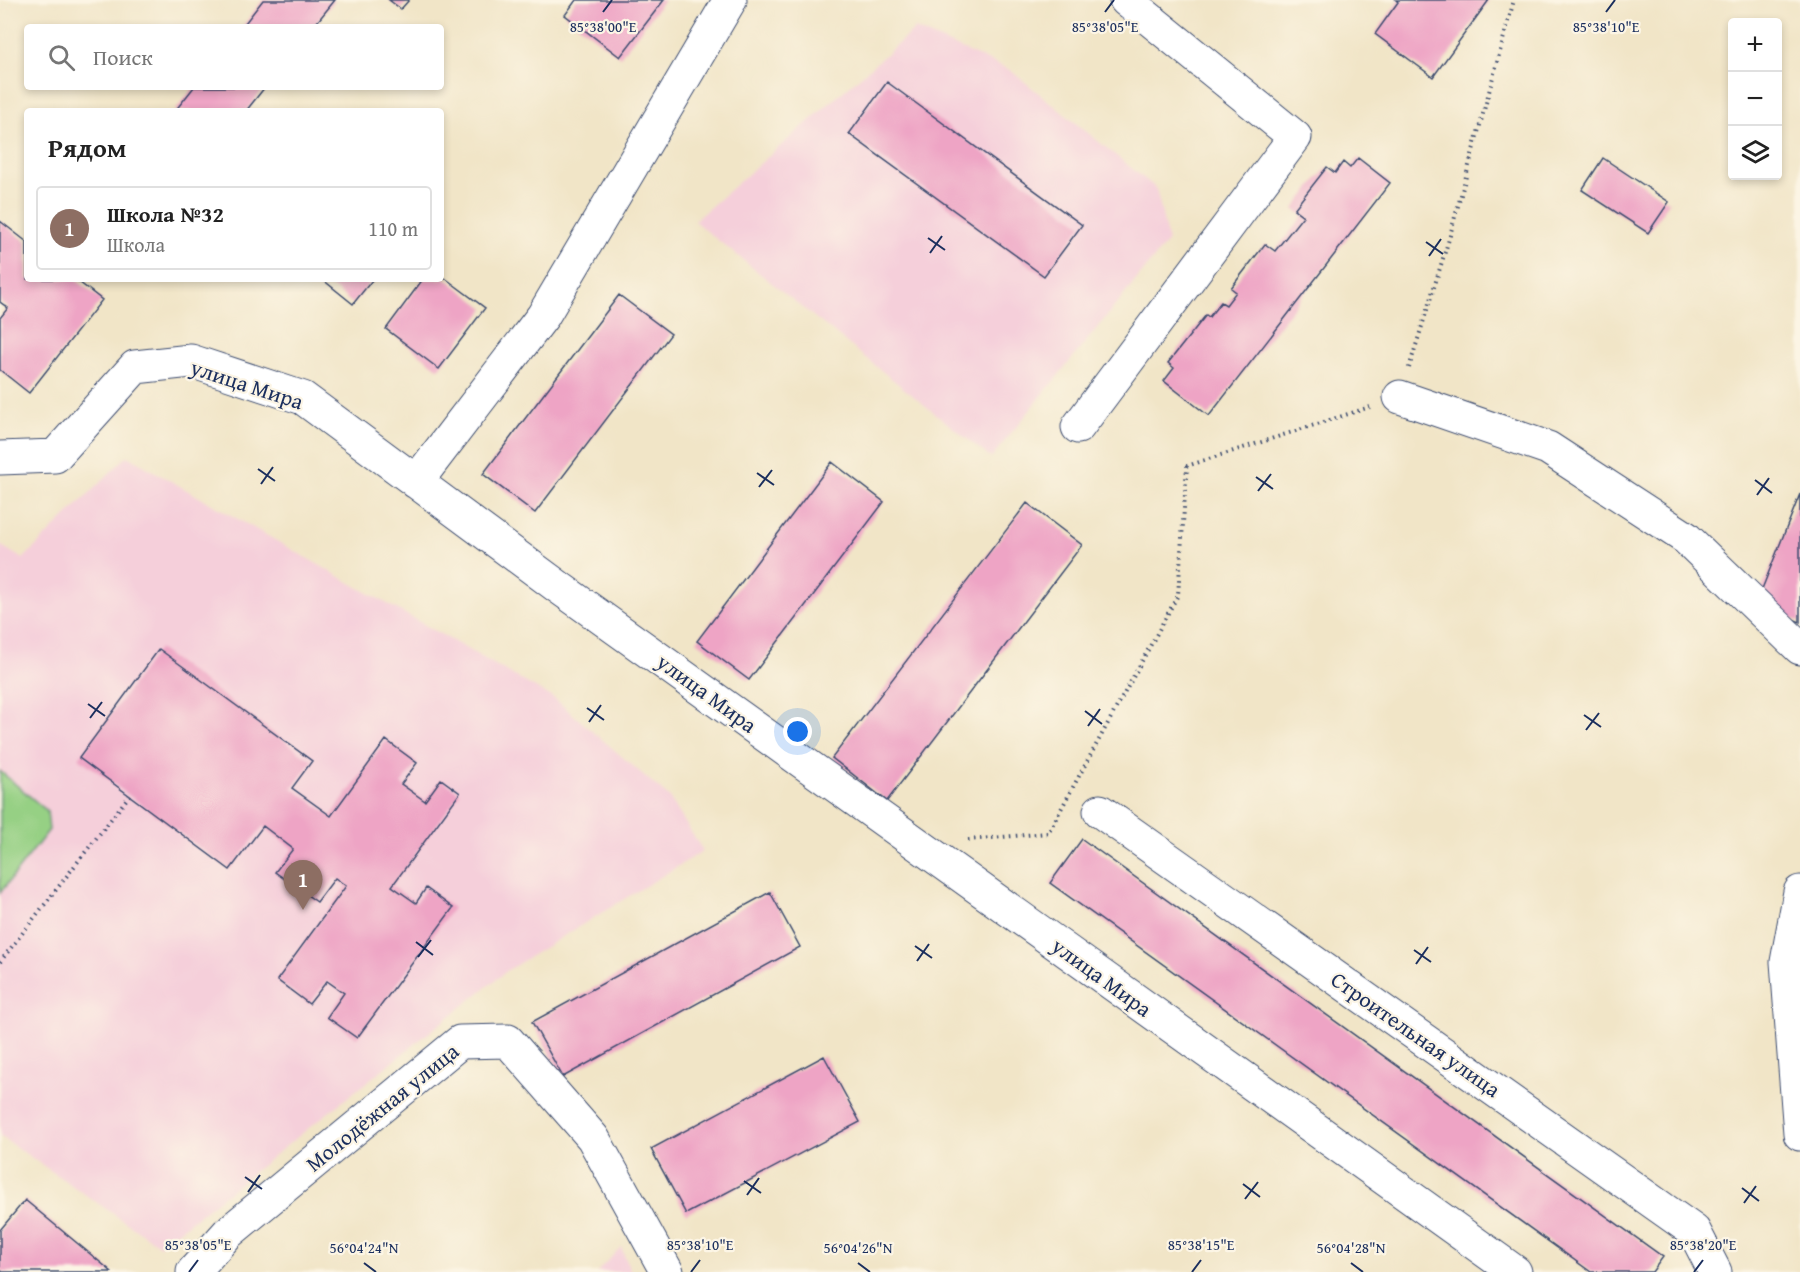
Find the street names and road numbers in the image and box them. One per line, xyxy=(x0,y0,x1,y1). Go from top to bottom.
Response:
street label: улица Мира xyxy=(185,350,308,417)
street label: улица Мира xyxy=(649,645,764,741)
street label: улица Мира xyxy=(1044,929,1159,1025)
street label: Строительная улица xyxy=(1325,963,1508,1105)
street label: Молодёжная улица xyxy=(299,1035,466,1179)

